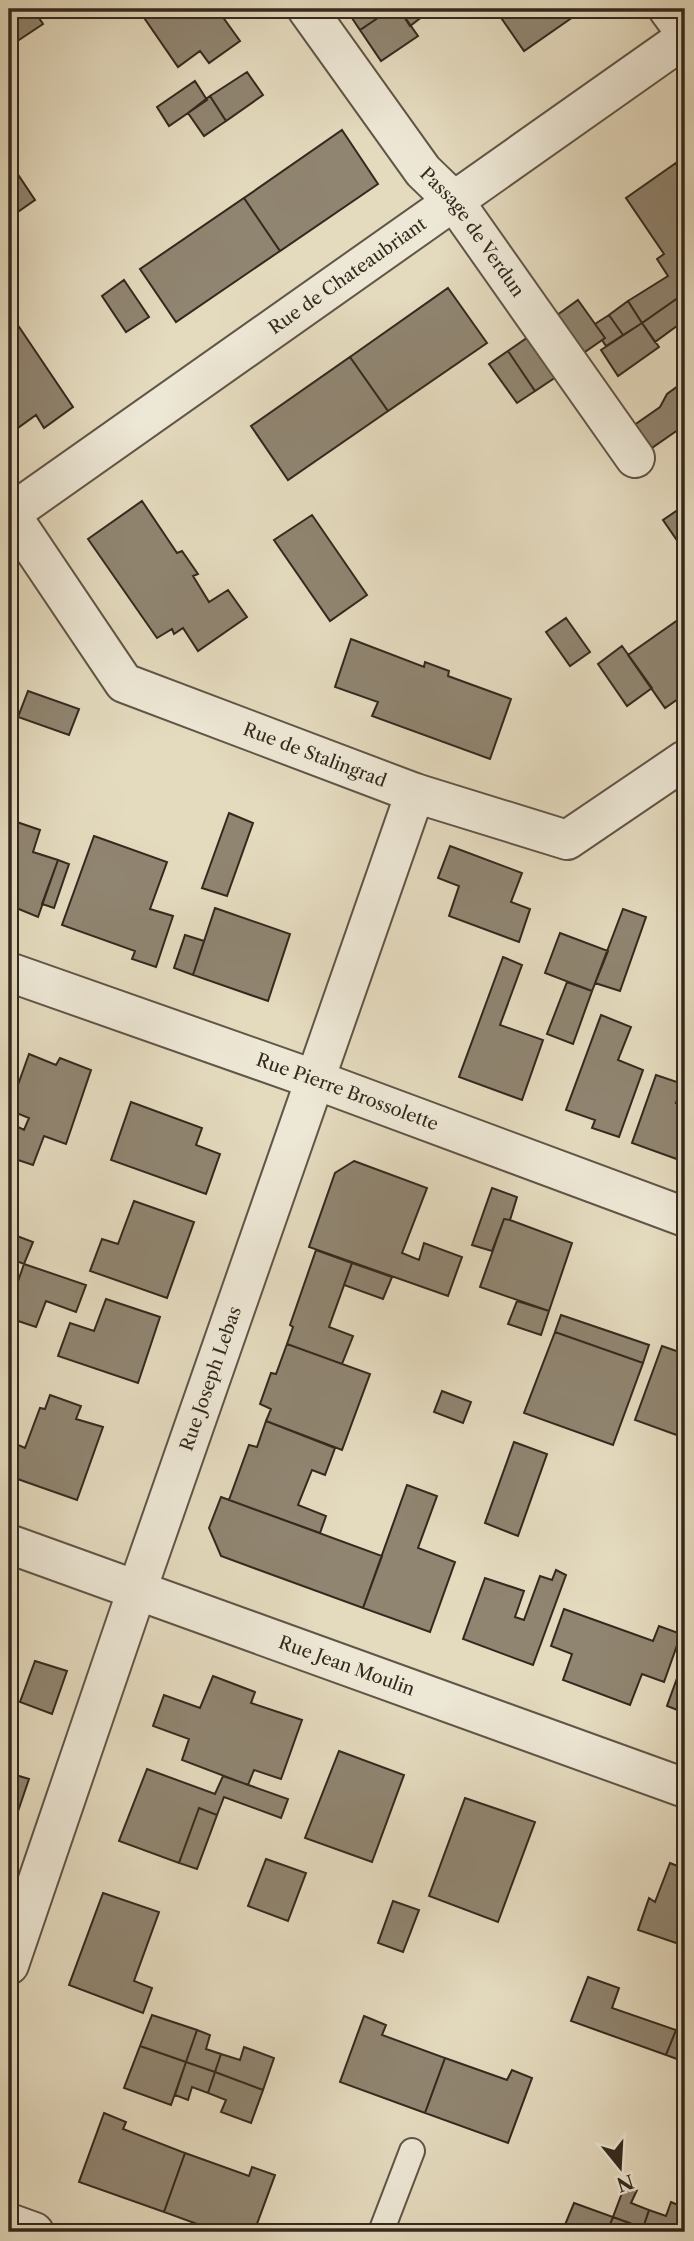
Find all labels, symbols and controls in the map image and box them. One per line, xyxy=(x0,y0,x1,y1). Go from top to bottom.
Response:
street label: Passage de Verdun xyxy=(415,163,529,301)
street label: Rue de Chateaubriant xyxy=(264,213,431,339)
street label: Rue de Stalingrad xyxy=(240,718,389,792)
street label: Rue Pierre Brossolette xyxy=(253,1049,441,1135)
street label: Rue Joseph Lebas xyxy=(175,1304,246,1454)
street label: Rue Jean Moulin xyxy=(276,1631,418,1701)
north arrow xyxy=(586,2132,656,2202)
text: N xyxy=(614,2169,637,2196)

